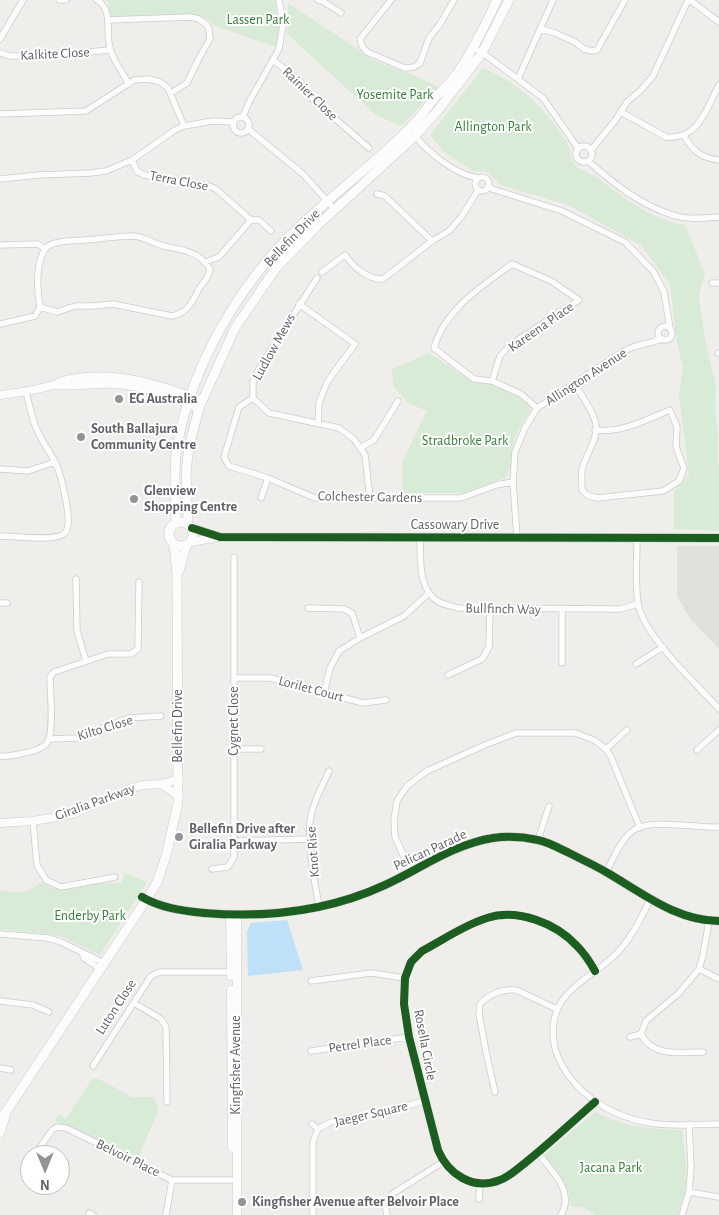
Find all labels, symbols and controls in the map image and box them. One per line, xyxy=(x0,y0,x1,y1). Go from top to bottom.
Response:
park label: Lassen Park xyxy=(227,12,289,28)
street label: Kalkite Close xyxy=(20,44,90,64)
street label: Rainier Close xyxy=(279,63,341,125)
park label: Yosemite Park xyxy=(357,87,433,103)
park label: Allington Park xyxy=(454,119,532,135)
street label: Terra Close xyxy=(148,167,210,195)
street label: Bellefin Drive xyxy=(260,206,324,270)
street label: Kareena Place xyxy=(505,298,577,356)
street label: Ludlow Mews xyxy=(249,311,299,383)
street label: Allington Avenue xyxy=(542,344,630,410)
place label: EG Australia xyxy=(129,391,198,407)
marker: EG Australia xyxy=(113,393,125,405)
place label: South Ballajura Community Centre xyxy=(91,421,196,454)
marker: South Ballajura Community Centre xyxy=(75,431,87,443)
park label: Stradbroke Park xyxy=(422,433,508,449)
place label: Glenview Shopping Centre xyxy=(144,483,237,516)
street label: Colchester Gardens xyxy=(318,488,422,506)
marker: Glenview Shopping Centre xyxy=(128,493,140,505)
street label: Cassowary Drive xyxy=(411,517,499,533)
street label: Bullfinch Way xyxy=(465,600,541,618)
street label: Lorilet Court xyxy=(277,672,345,706)
street label: Cygnet Close xyxy=(226,686,242,756)
street label: Bellefin Drive xyxy=(170,689,186,763)
street label: Kilto Close xyxy=(75,712,135,744)
street label: Giralia Parkway xyxy=(53,780,137,824)
place label: Bellefin Drive after Giralia Parkway xyxy=(189,821,295,854)
street label: Knot Rise xyxy=(303,826,323,878)
street label: Pelican Parade xyxy=(391,826,469,874)
marker: Bellefin Drive after Giralia Parkway xyxy=(173,831,185,843)
park label: Enderby Park xyxy=(54,908,126,924)
street label: Luton Close xyxy=(92,976,140,1038)
street label: Rosella Circle xyxy=(410,1008,440,1082)
street label: Kingfisher Avenue xyxy=(228,1015,244,1115)
street label: Petrel Place xyxy=(327,1031,393,1057)
street label: Jaeger Square xyxy=(333,1097,409,1131)
street label: Belvoir Place xyxy=(93,1135,163,1181)
north arrow xyxy=(20,1145,70,1195)
park label: Jacana Park xyxy=(580,1160,642,1176)
text: N xyxy=(40,1177,50,1191)
place label: Kingfisher Avenue after Belvoir Place xyxy=(252,1194,459,1210)
marker: Kingfisher Avenue after Belvoir Place xyxy=(236,1196,248,1208)

